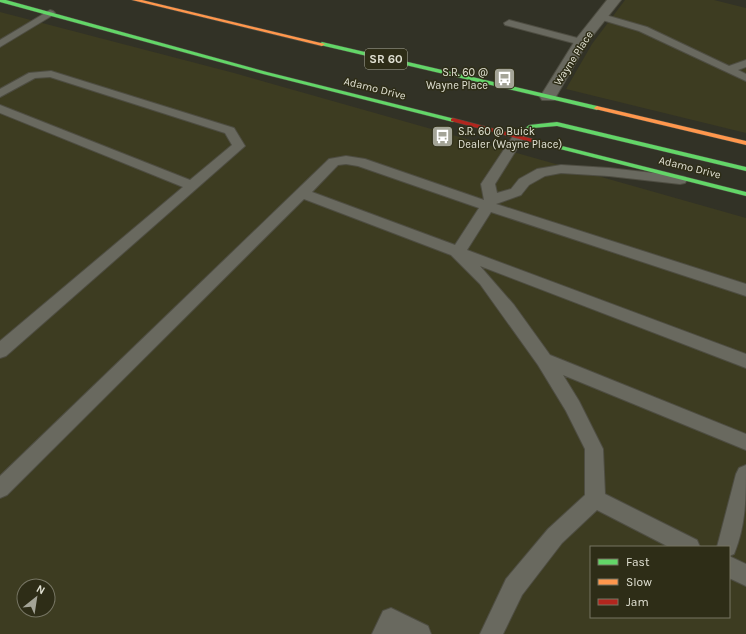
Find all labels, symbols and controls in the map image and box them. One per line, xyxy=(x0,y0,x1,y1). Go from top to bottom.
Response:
street label: Wayne Place xyxy=(551,28,596,88)
road number: SR 60 xyxy=(365,49,407,69)
bus stop icon: S.R. 60 @ Wayne Place xyxy=(491,65,517,91)
place label: S.R. 60 @ Wayne Place xyxy=(426,66,488,92)
street label: Adamo Drive xyxy=(342,74,408,103)
bus stop icon: S.R. 60 @ Buick Dealer (Wayne Place) xyxy=(429,124,455,150)
place label: S.R. 60 @ Buick Dealer (Wayne Place) xyxy=(458,125,562,151)
street label: Adamo Drive xyxy=(657,153,723,182)
legend xyxy=(590,546,730,618)
text: Fast xyxy=(626,555,650,569)
text: Slow xyxy=(626,575,652,589)
north arrow xyxy=(16,578,56,618)
text: N xyxy=(34,582,47,597)
text: Jam xyxy=(626,595,649,609)

